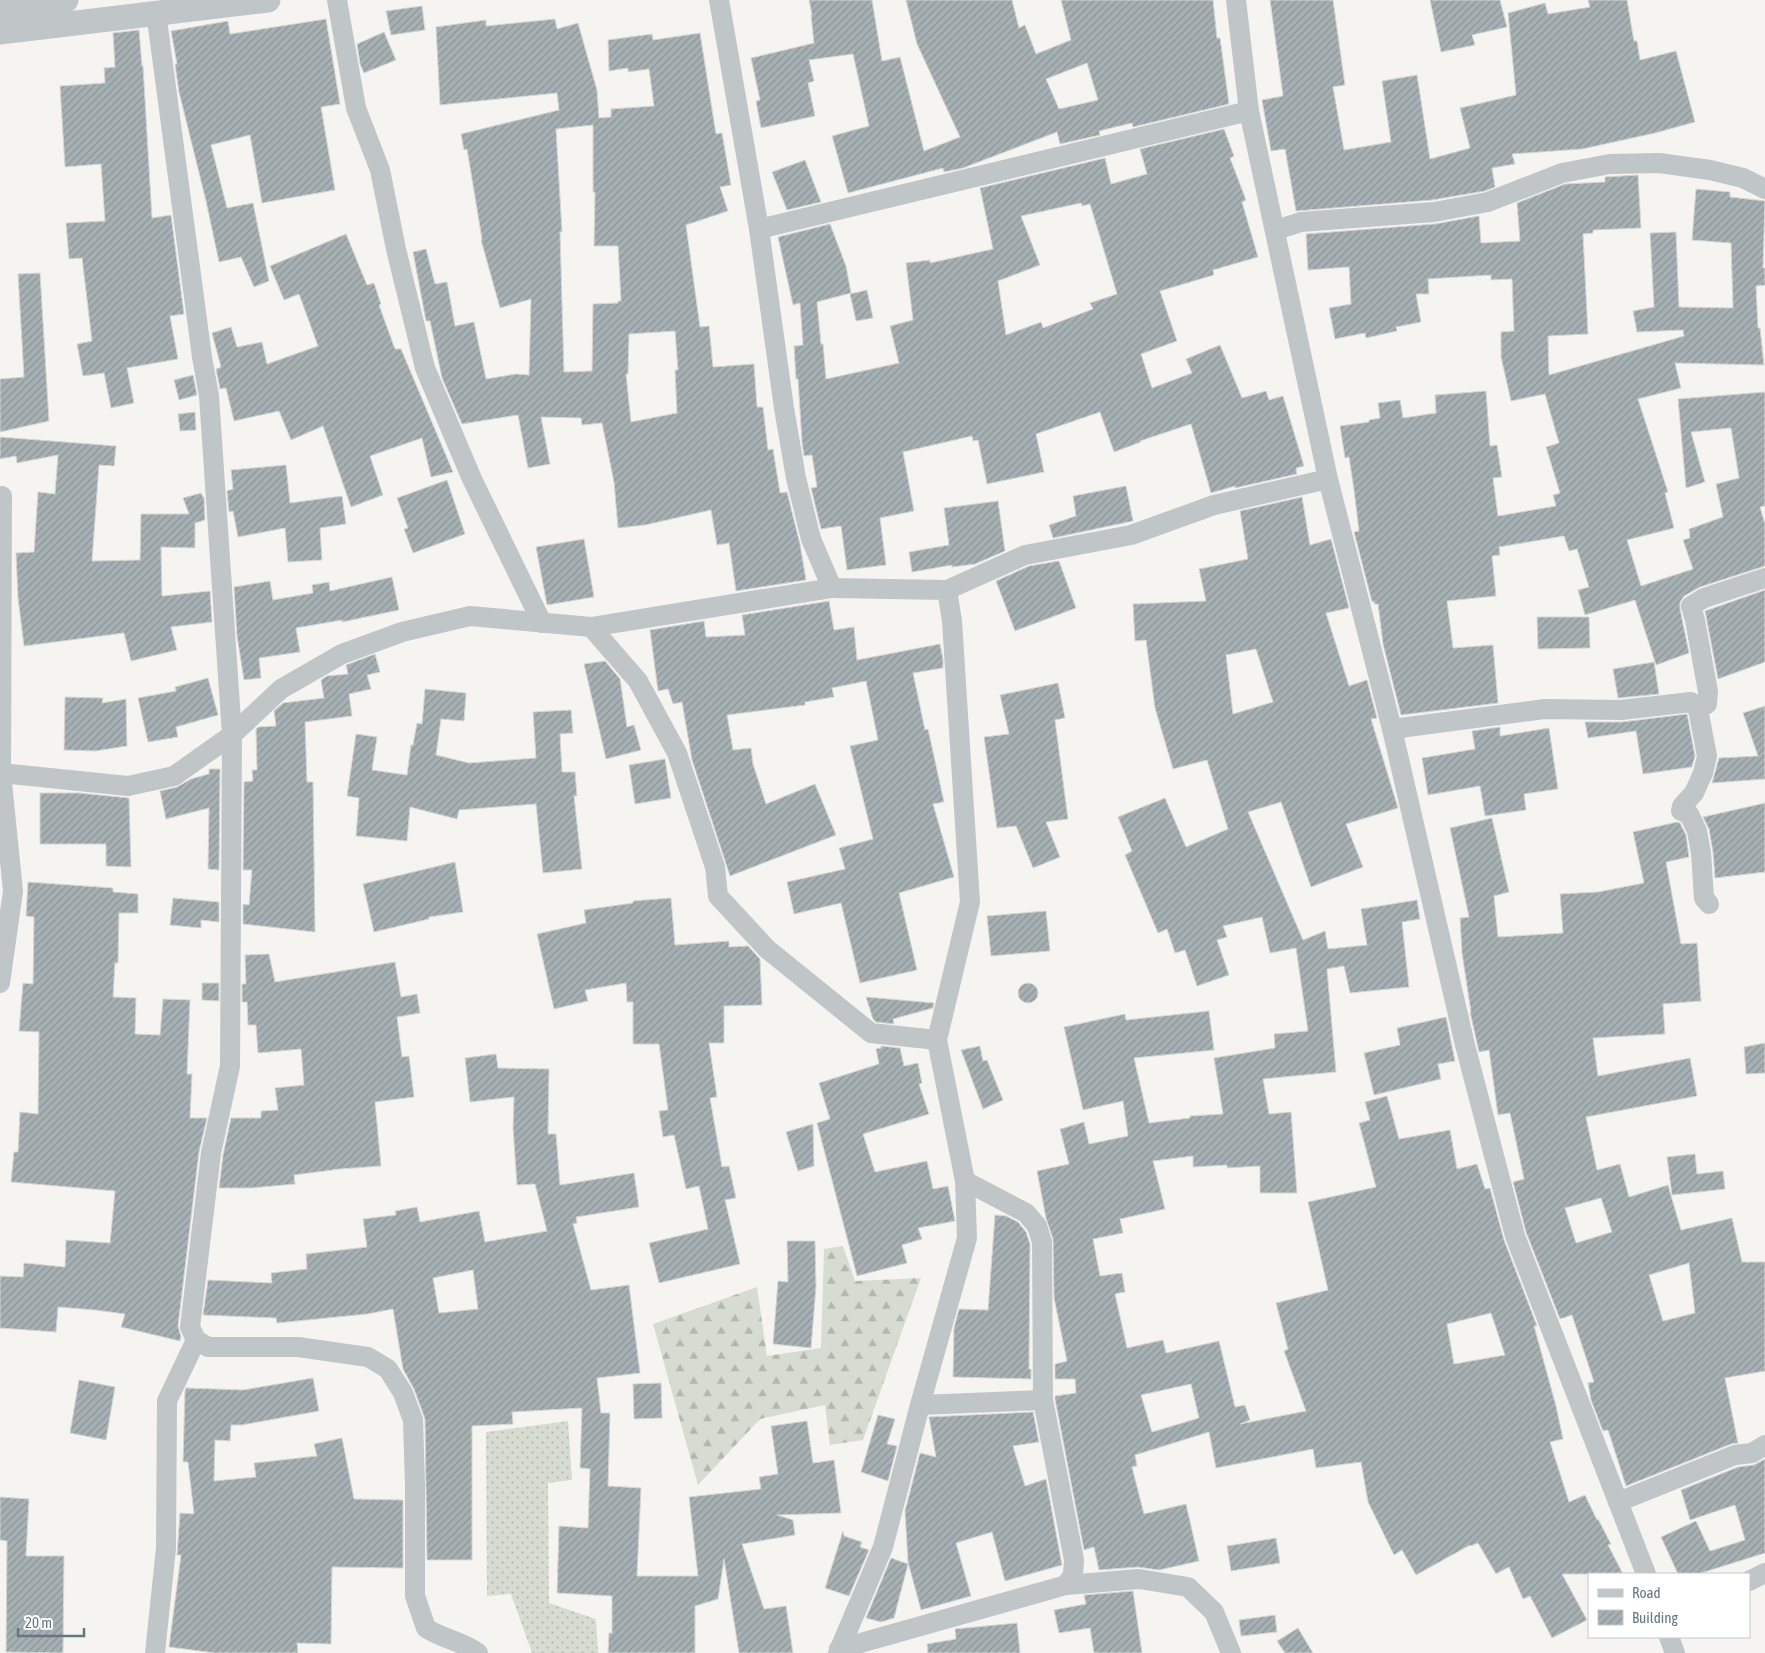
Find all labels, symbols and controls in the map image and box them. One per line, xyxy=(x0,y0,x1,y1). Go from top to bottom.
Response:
legend xyxy=(1588,1573,1750,1638)
text: Road xyxy=(1632,1584,1661,1601)
scale bar xyxy=(18,1606,84,1638)
text: Building xyxy=(1632,1609,1678,1626)
text: 20 m xyxy=(25,1614,52,1631)

